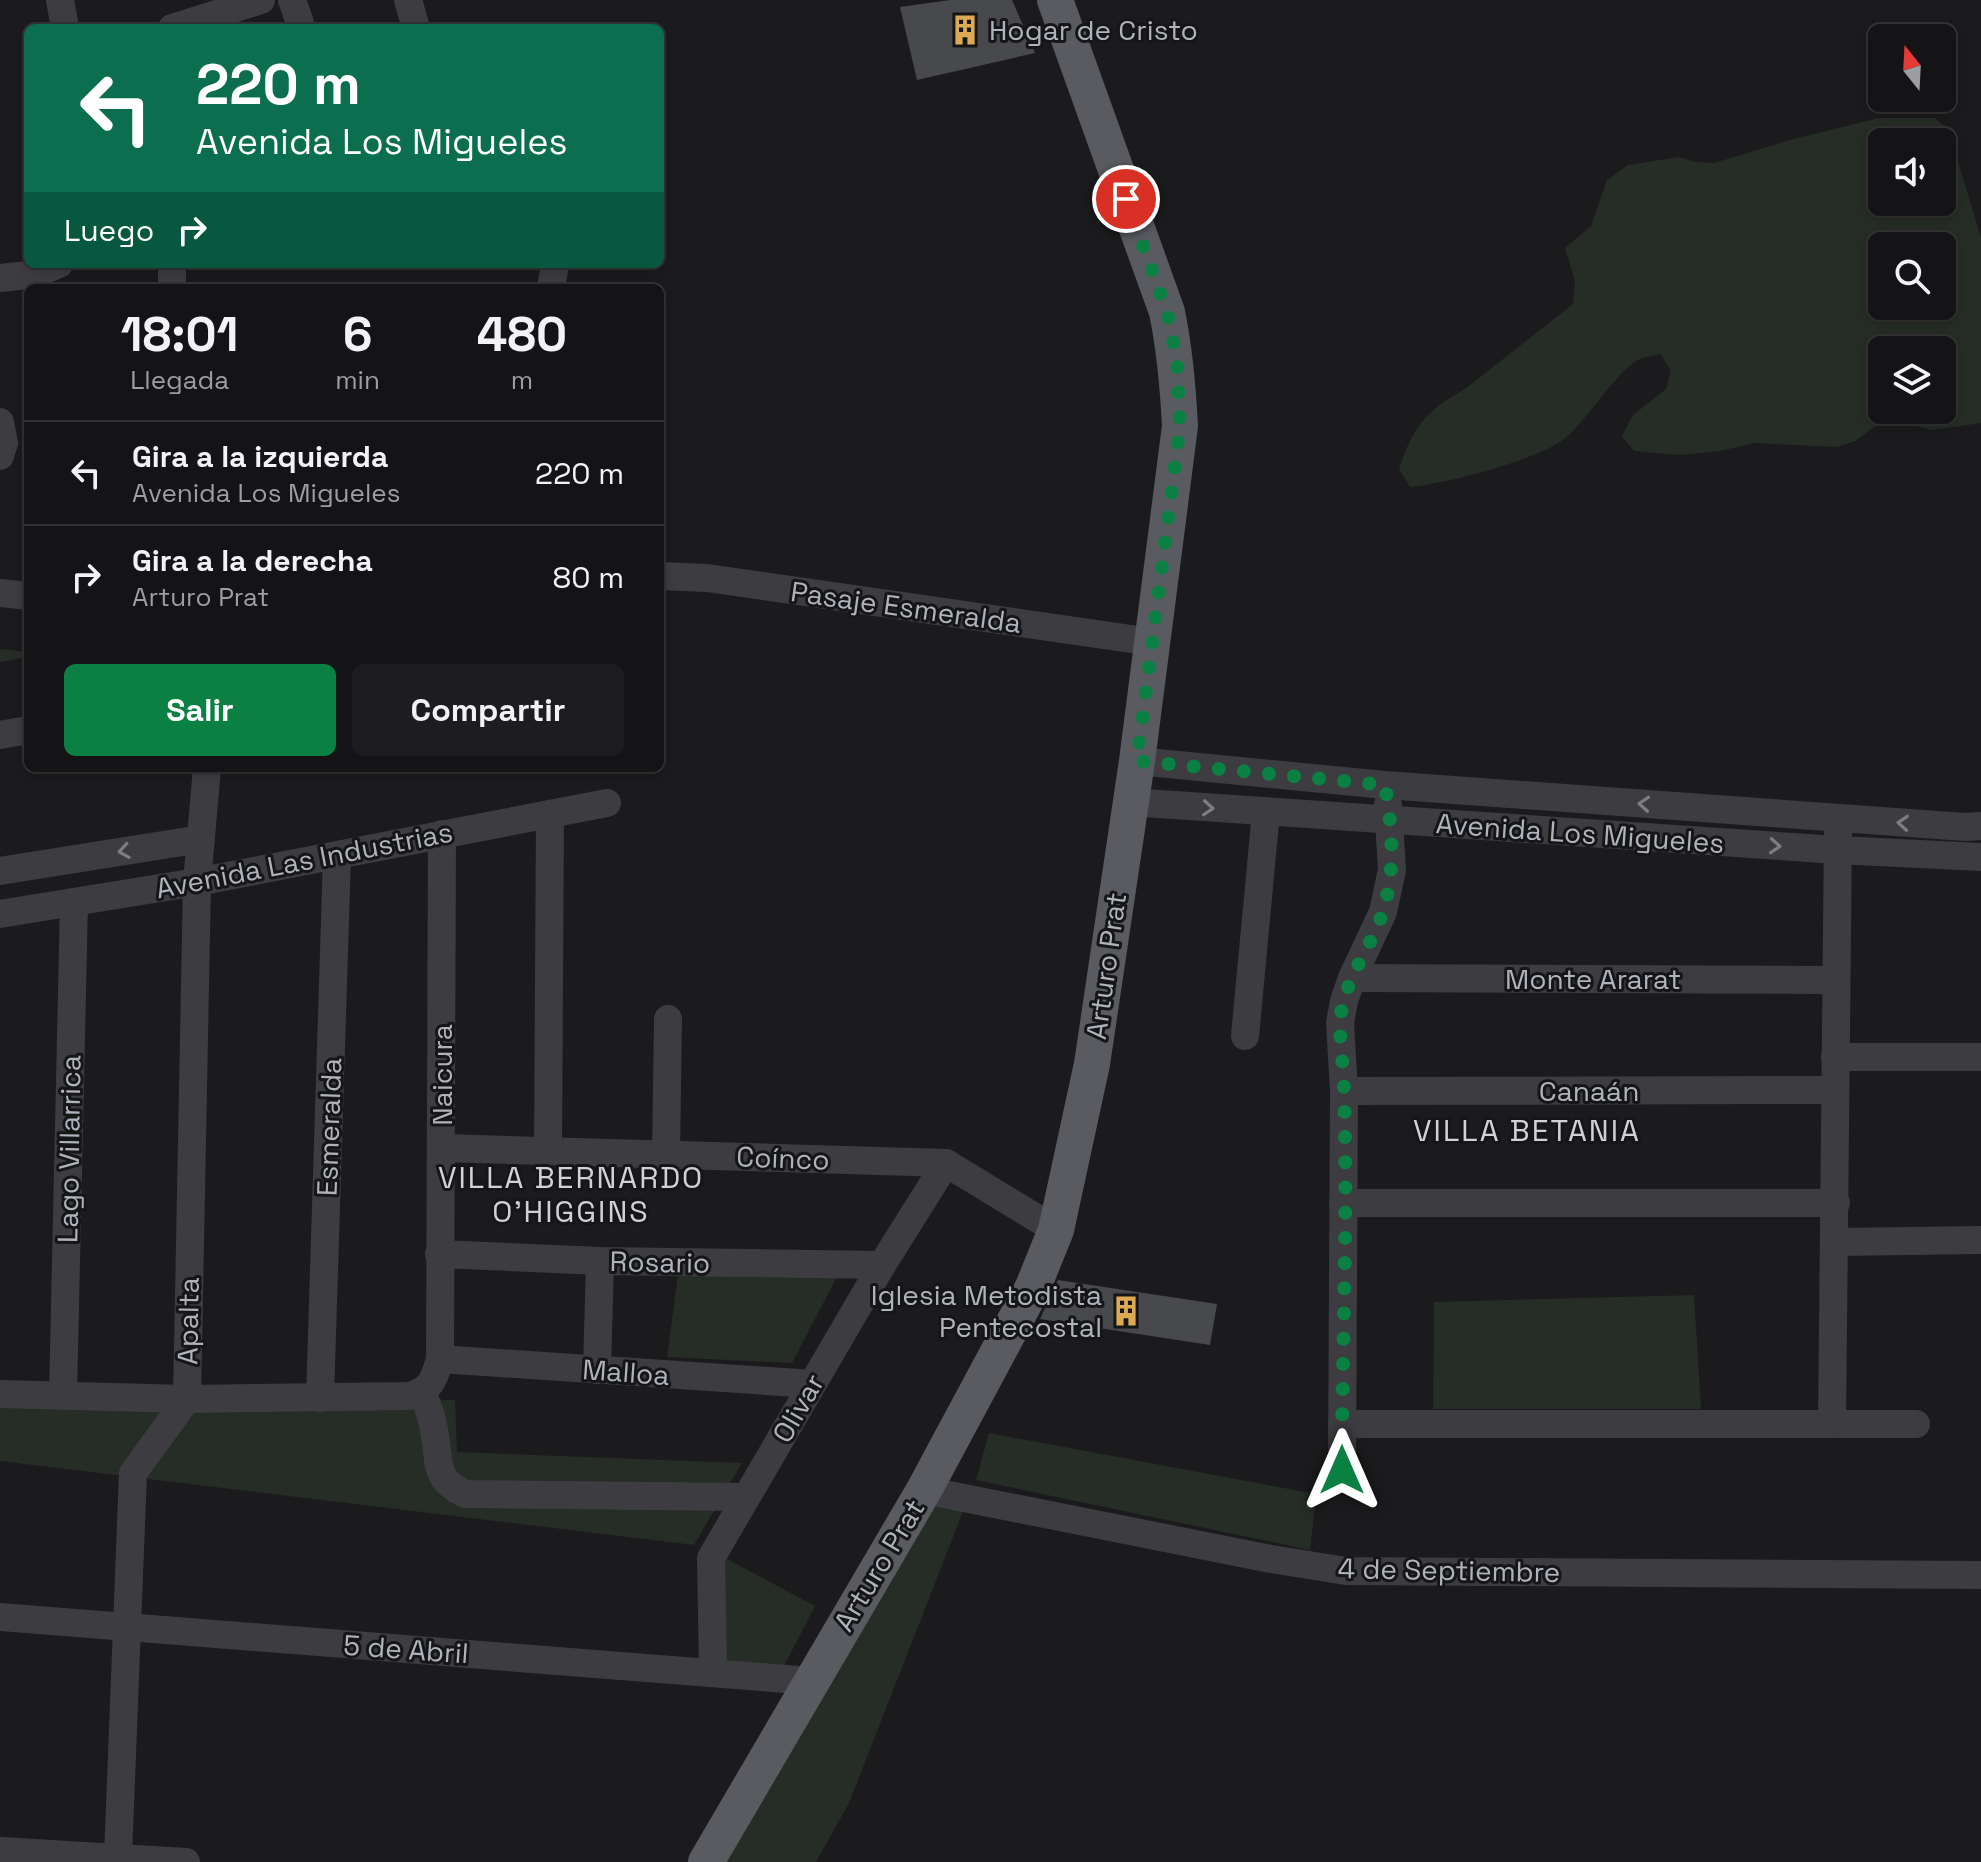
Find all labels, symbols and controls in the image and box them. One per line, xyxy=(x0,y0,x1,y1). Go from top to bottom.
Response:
place label: Hogar de Cristo xyxy=(989,12,1198,48)
building icon: Hogar de Cristo xyxy=(948,13,982,47)
north arrow xyxy=(1868,24,1956,112)
map controls xyxy=(1868,24,1956,424)
text: 220 m xyxy=(196,49,361,120)
icon: left xyxy=(64,56,168,160)
text: Avenida Los Migueles xyxy=(196,119,568,165)
button: sound xyxy=(1868,128,1956,216)
pin xyxy=(1092,165,1160,233)
icon: arrive xyxy=(1104,177,1148,221)
icon: right xyxy=(170,208,214,252)
text: Luego xyxy=(64,211,154,250)
button: search xyxy=(1868,232,1956,320)
text: 18:01 xyxy=(121,304,238,365)
text: 6 xyxy=(343,304,372,365)
text: 480 xyxy=(477,304,567,365)
button: layers xyxy=(1868,336,1956,424)
text: Llegada xyxy=(130,363,229,397)
text: min xyxy=(335,363,380,397)
text: m xyxy=(511,363,533,397)
text: Gira a la izquierda xyxy=(132,437,388,476)
icon: left xyxy=(64,451,108,495)
text: 220 m xyxy=(535,454,624,493)
text: Avenida Los Migueles xyxy=(132,476,400,510)
text: Gira a la derecha xyxy=(132,541,373,580)
icon: right xyxy=(64,555,108,599)
text: 80 m xyxy=(553,558,624,597)
street label: Pasaje Esmeralda xyxy=(788,573,1024,641)
text: Arturo Prat xyxy=(132,580,269,614)
button: Salir xyxy=(64,664,336,756)
button: Compartir xyxy=(352,664,624,756)
one-way arrow xyxy=(1637,796,1650,813)
one-way arrow xyxy=(1202,799,1215,816)
street label: Avenida Los Migueles xyxy=(1435,805,1725,861)
street label: Avenida Las Industrias xyxy=(153,814,455,906)
one-way arrow xyxy=(1896,815,1909,832)
one-way arrow xyxy=(1769,837,1782,854)
one-way arrow xyxy=(117,842,130,859)
street label: Arturo Prat xyxy=(1078,890,1134,1042)
street label: Monte Ararat xyxy=(1505,961,1681,997)
street label: Naicura xyxy=(424,1024,460,1126)
street label: Lago Villarrica xyxy=(49,1055,89,1243)
street label: Esmeralda xyxy=(309,1057,349,1197)
street label: Canaán xyxy=(1539,1073,1639,1109)
district label: VILLA BETANIA xyxy=(1413,1111,1641,1150)
street label: Coínco xyxy=(736,1138,830,1178)
district label: VILLA BERNARDO O'HIGGINS xyxy=(438,1158,704,1231)
street label: Rosario xyxy=(609,1243,711,1281)
street label: Apalta xyxy=(169,1277,207,1365)
place label: Iglesia Metodista Pentecostal xyxy=(871,1277,1102,1345)
building icon: Iglesia Metodista Pentecostal xyxy=(1109,1294,1143,1328)
street label: Malloa xyxy=(581,1351,671,1393)
street label: Olivar xyxy=(764,1367,832,1449)
position arrow xyxy=(1300,1428,1384,1512)
street label: Arturo Prat xyxy=(826,1492,932,1638)
street label: 4 de Septiembre xyxy=(1337,1550,1561,1590)
street label: 5 de Abril xyxy=(342,1627,470,1671)

